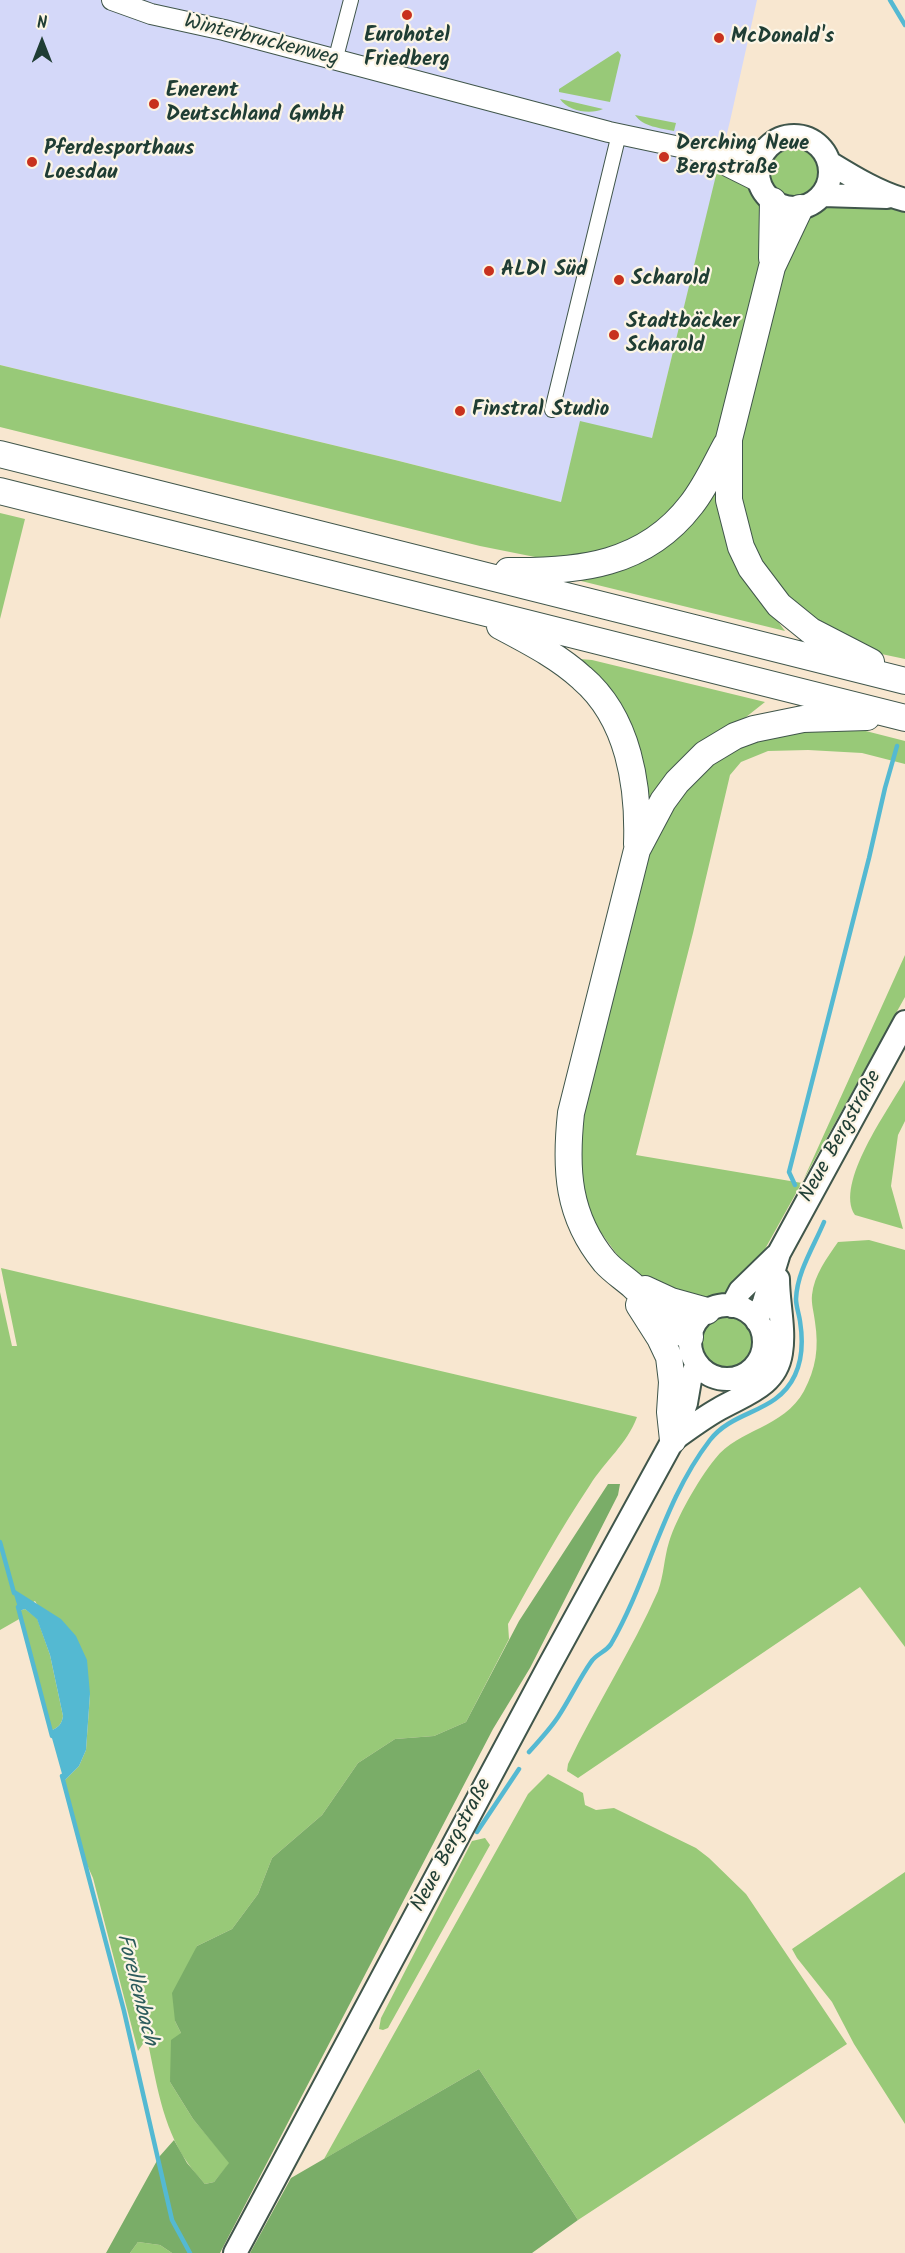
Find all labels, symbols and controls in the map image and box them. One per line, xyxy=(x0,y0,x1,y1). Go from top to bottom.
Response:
marker: Eurohotel Friedberg xyxy=(400,8,414,22)
text: N xyxy=(37,11,47,36)
street label: Winterbruckenweg xyxy=(181,11,341,73)
north arrow xyxy=(12,12,72,72)
place label: Eurohotel Friedberg xyxy=(364,24,450,74)
place label: McDonald's xyxy=(731,25,834,51)
marker: McDonald's xyxy=(712,31,726,45)
place label: Enerent Deutschland GmbH xyxy=(166,79,344,129)
marker: Enerent Deutschland GmbH xyxy=(147,97,161,111)
place label: Derching Neue Bergstraße xyxy=(676,132,809,182)
place label: Pferdesporthaus Loesdau xyxy=(44,137,194,187)
marker: Derching Neue Bergstraße xyxy=(657,150,671,164)
marker: Pferdesporthaus Loesdau xyxy=(25,155,39,169)
place label: ALDI Süd xyxy=(501,258,587,284)
marker: ALDI Süd xyxy=(482,264,496,278)
place label: Scharold xyxy=(631,267,709,293)
marker: Scharold xyxy=(612,273,626,287)
place label: Stadtbäcker Scharold xyxy=(626,310,740,360)
marker: Stadtbäcker Scharold xyxy=(607,328,621,342)
place label: Finstral Studio xyxy=(472,398,609,424)
marker: Finstral Studio xyxy=(453,404,467,418)
street label: Neue Bergstraße xyxy=(795,1067,889,1207)
street label: Neue Bergstraße xyxy=(407,1775,499,1917)
water label: Forellenbach xyxy=(108,1931,162,2049)

